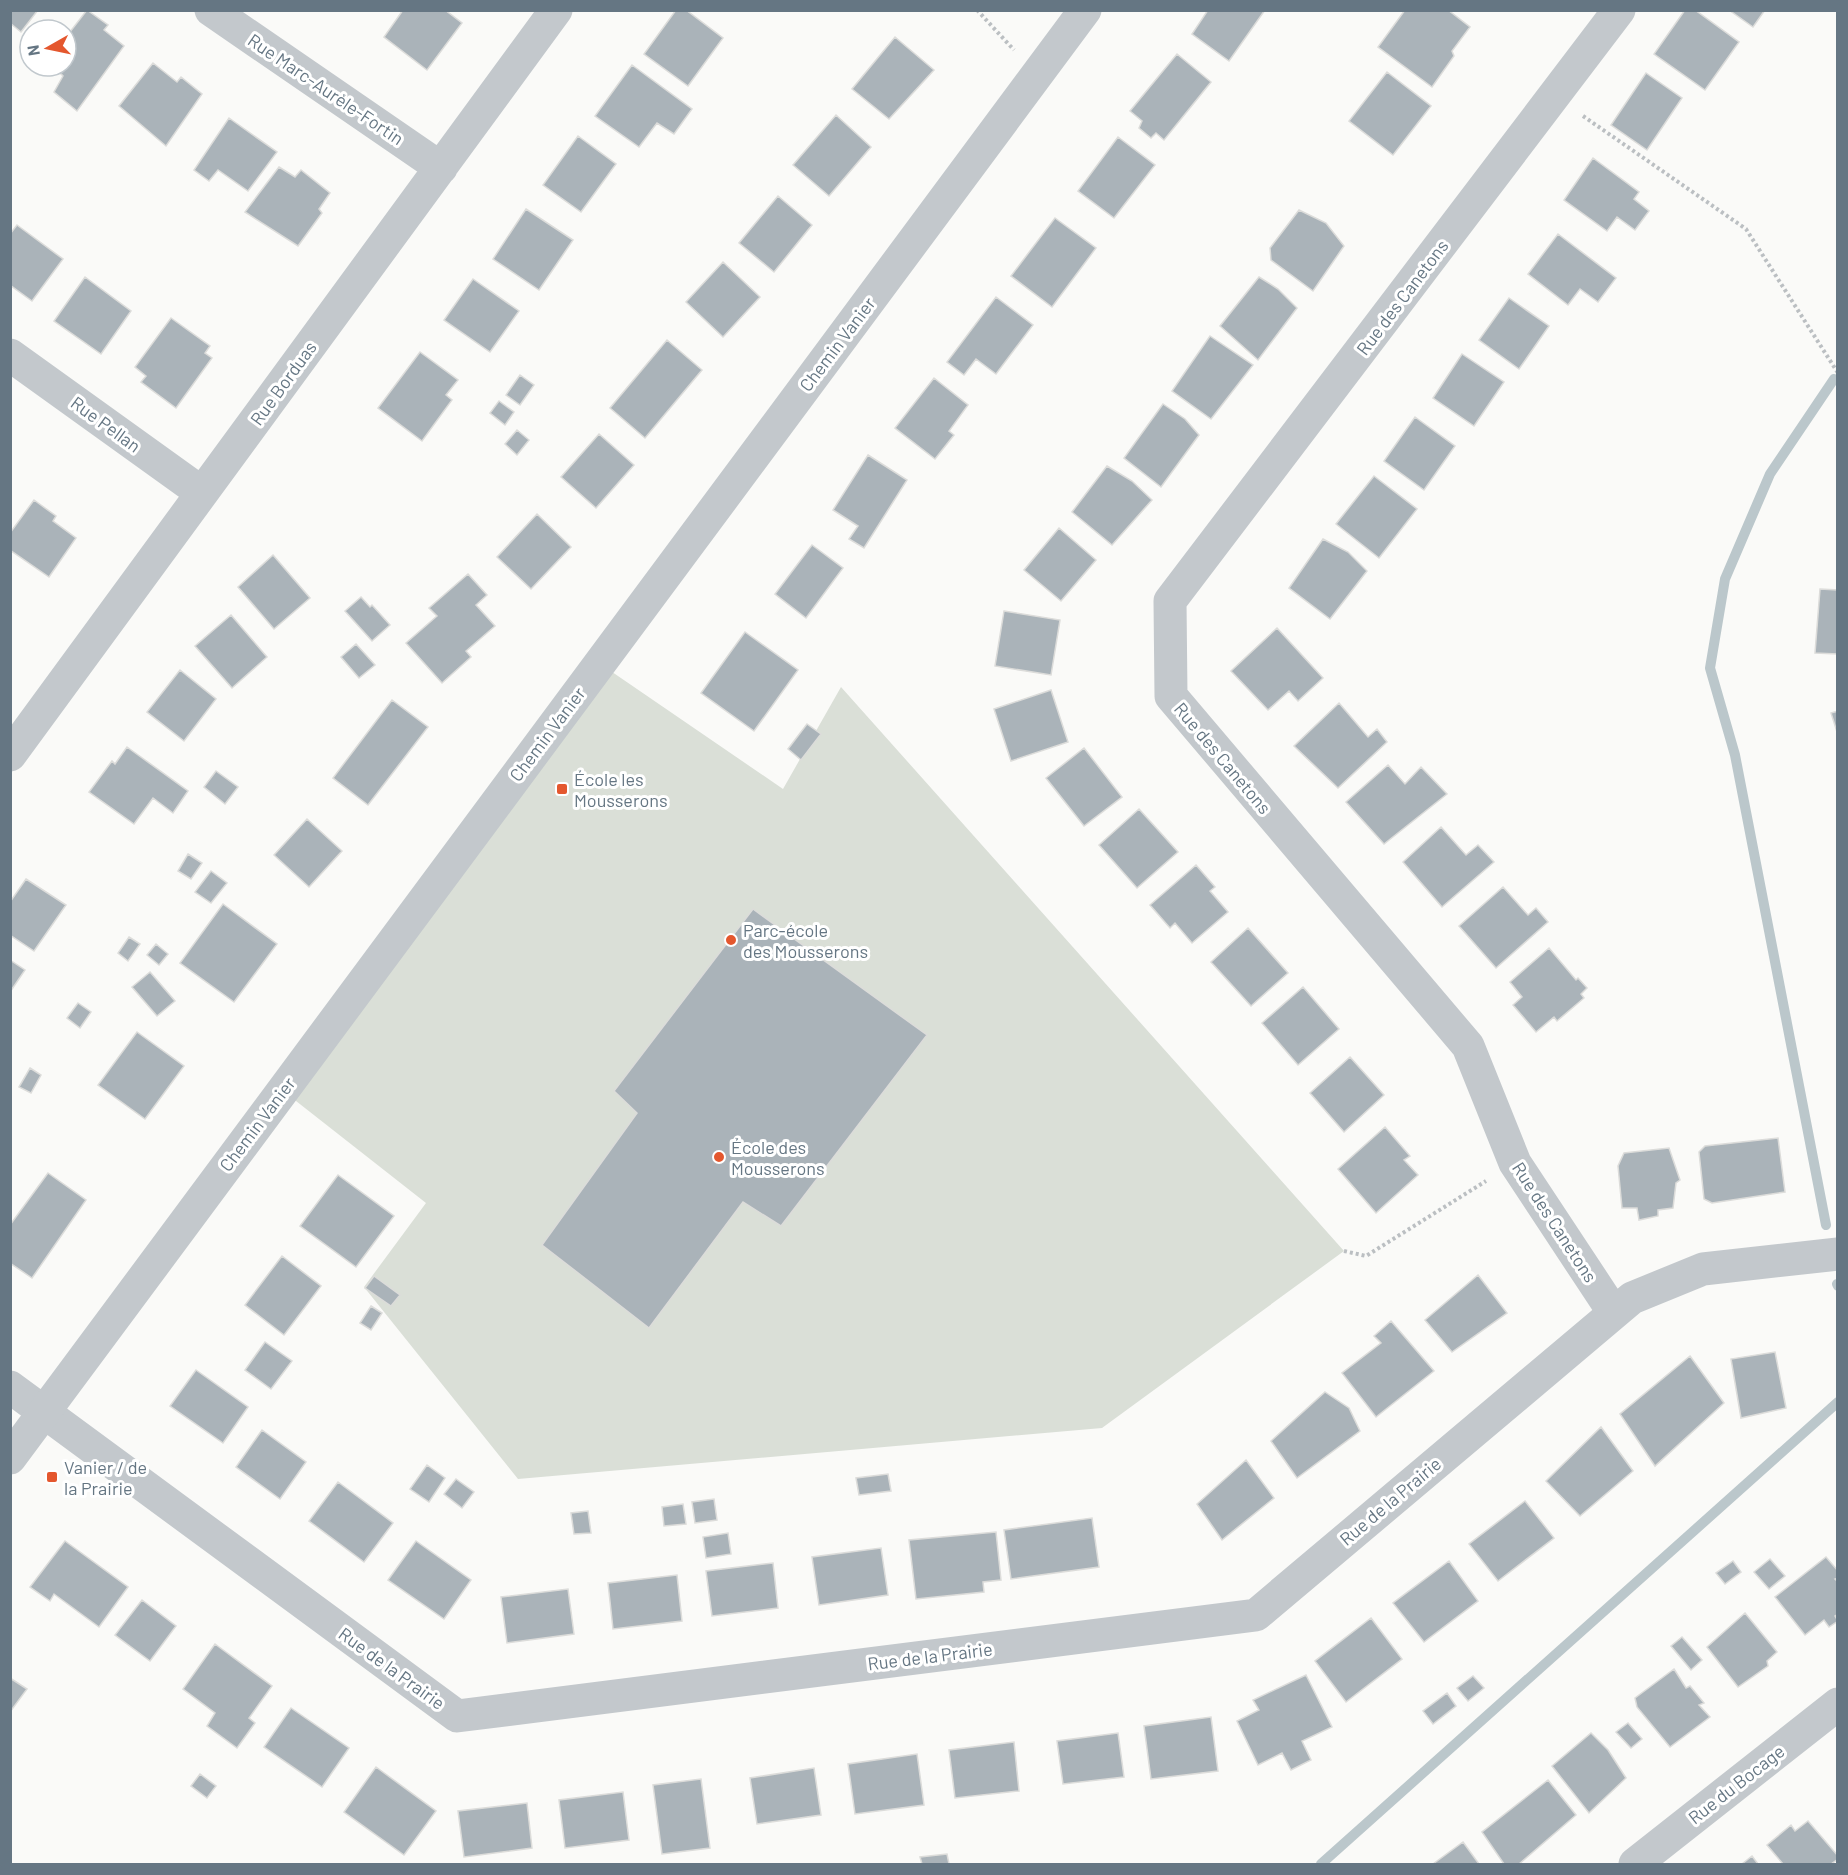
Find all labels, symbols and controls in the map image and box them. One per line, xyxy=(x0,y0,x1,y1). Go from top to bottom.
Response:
north arrow xyxy=(18,18,78,78)
street label: Rue Marc-Aurèle-Fortin xyxy=(244,29,408,149)
text: N xyxy=(22,44,43,57)
street label: Rue des Canetons xyxy=(1351,235,1453,359)
street label: Chemin Vanier xyxy=(794,292,880,395)
street label: Rue Borduas xyxy=(245,337,321,429)
street label: Rue Pellan xyxy=(67,391,145,457)
street label: Chemin Vanier xyxy=(504,682,590,785)
street label: Rue des Canetons xyxy=(1170,698,1276,818)
place label: École les Mousserons xyxy=(574,768,668,811)
marker: École les Mousserons xyxy=(555,782,569,796)
place label: Parc-école des Mousserons xyxy=(743,919,868,962)
marker: Parc-école des Mousserons xyxy=(724,933,738,947)
street label: Chemin Vanier xyxy=(214,1072,300,1175)
place label: École des Mousserons xyxy=(731,1136,825,1179)
marker: École des Mousserons xyxy=(712,1150,726,1164)
street label: Rue des Canetons xyxy=(1508,1158,1602,1286)
street label: Rue de la Prairie xyxy=(1335,1452,1445,1550)
place label: Vanier / de la Prairie xyxy=(64,1456,147,1499)
marker: Vanier / de la Prairie xyxy=(45,1470,59,1484)
street label: Rue de la Prairie xyxy=(335,1622,449,1714)
street label: Rue de la Prairie xyxy=(866,1637,994,1675)
street label: Rue du Bocage xyxy=(1684,1740,1788,1828)

